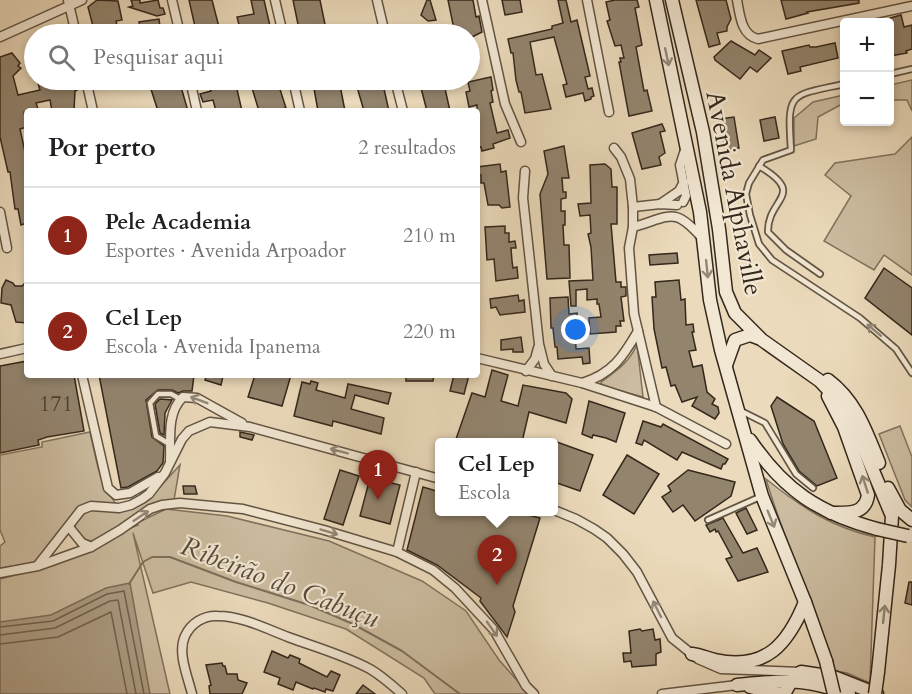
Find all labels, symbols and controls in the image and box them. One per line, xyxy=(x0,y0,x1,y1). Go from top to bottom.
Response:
map controls xyxy=(840,18,894,126)
button: + xyxy=(840,18,894,72)
search box xyxy=(24,24,480,90)
icon: search xyxy=(45,41,78,74)
text: Pesquisar aqui xyxy=(93,42,224,72)
one-way arrow xyxy=(662,48,674,67)
button: − xyxy=(840,72,894,126)
street label: Avenida Alphaville xyxy=(698,88,771,298)
text: Por perto xyxy=(48,130,156,165)
text: 2 resultados xyxy=(358,134,456,161)
text: Pele Academia xyxy=(105,207,251,237)
text: 1 xyxy=(62,222,73,249)
text: 210 m xyxy=(403,222,456,249)
text: Esportes · Avenida Arpoador xyxy=(105,237,346,264)
one-way arrow xyxy=(702,259,713,279)
text: Cel Lep xyxy=(105,303,182,333)
your location xyxy=(561,315,590,344)
text: 2 xyxy=(62,318,73,345)
text: 220 m xyxy=(403,318,456,345)
one-way arrow xyxy=(867,323,882,337)
text: Escola · Avenida Ipanema xyxy=(105,333,321,360)
house number: 171 xyxy=(39,389,73,419)
one-way arrow xyxy=(190,394,208,405)
popup xyxy=(435,438,558,516)
one-way arrow xyxy=(330,445,349,456)
text: Cel Lep xyxy=(458,449,535,479)
pin: 1 xyxy=(358,450,398,500)
one-way arrow xyxy=(859,475,870,494)
text: Escola xyxy=(458,479,511,506)
one-way arrow xyxy=(766,509,777,527)
one-way arrow xyxy=(132,510,148,522)
one-way arrow xyxy=(319,527,338,538)
water label: Ribeirão do Cabuçu xyxy=(175,528,384,637)
pin: 2 xyxy=(478,536,516,585)
one-way arrow xyxy=(650,600,662,618)
one-way arrow xyxy=(879,605,890,625)
one-way arrow xyxy=(486,621,498,637)

